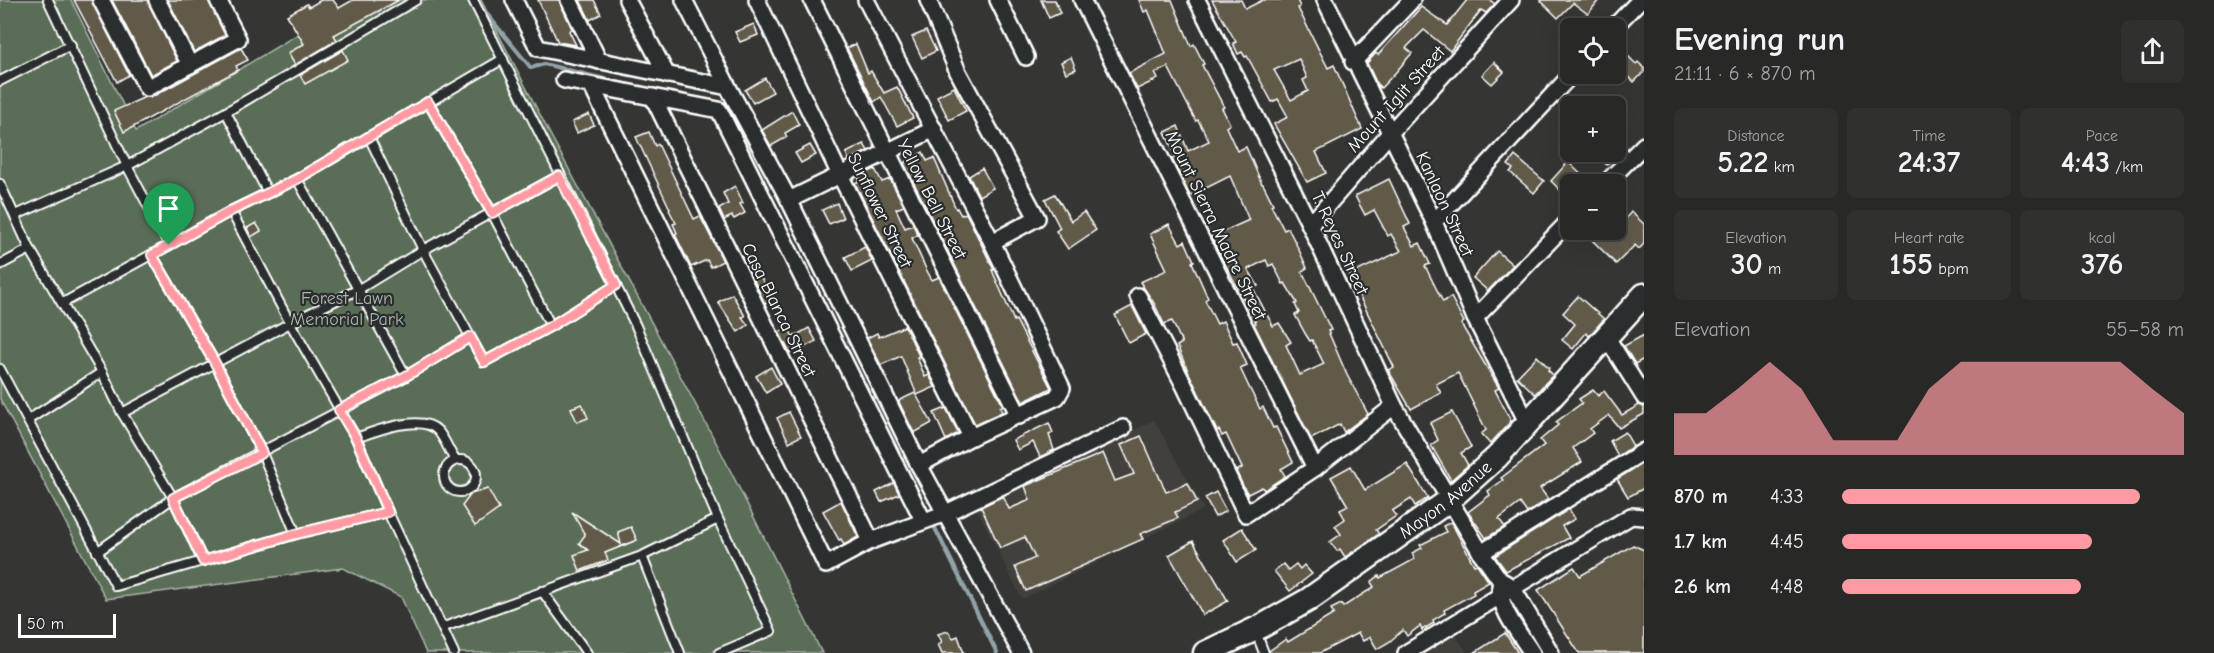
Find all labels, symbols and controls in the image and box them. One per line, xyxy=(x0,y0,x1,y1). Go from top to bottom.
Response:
map controls xyxy=(1560,18,1626,240)
button: locate xyxy=(1560,18,1626,84)
text: Evening run xyxy=(1674,20,1845,58)
button: share xyxy=(2121,20,2184,83)
street label: Mount Iglit Street xyxy=(1343,41,1450,157)
text: 21:11 · 6 × 870 m xyxy=(1674,62,1816,85)
button: + xyxy=(1560,96,1626,162)
street label: Mount Sierra Madre Street xyxy=(1161,127,1271,324)
text: Distance xyxy=(1727,127,1785,145)
text: Time xyxy=(1912,127,1946,145)
text: Pace xyxy=(2086,127,2118,145)
street label: Yellow Bell Street xyxy=(892,136,971,263)
text: 5.22 xyxy=(1717,145,1768,180)
text: 24:37 xyxy=(1898,145,1960,180)
text: 4:43 xyxy=(2061,145,2110,180)
street label: Sunflower Street xyxy=(843,149,917,272)
street label: Kanlaon Street xyxy=(1411,149,1478,261)
text: km xyxy=(1768,158,1795,176)
text: /km xyxy=(2110,158,2143,176)
button: − xyxy=(1560,174,1626,240)
pin xyxy=(143,183,194,245)
street label: T. Reyes Street xyxy=(1306,188,1373,299)
icon: arrive xyxy=(152,192,185,225)
text: Elevation xyxy=(1725,229,1787,247)
text: Heart rate xyxy=(1894,229,1964,247)
text: kcal xyxy=(2089,229,2115,247)
street label: Casa Blanca Street xyxy=(737,240,820,381)
text: 30 xyxy=(1731,247,1763,282)
text: 155 xyxy=(1889,247,1933,282)
text: 376 xyxy=(2081,247,2123,282)
text: m xyxy=(1763,260,1781,278)
text: bpm xyxy=(1933,260,1969,278)
park label: Forest Lawn Memorial Park xyxy=(290,288,404,330)
text: Elevation xyxy=(1674,318,1751,341)
text: 55–58 m xyxy=(2106,318,2184,341)
street label: Mayon Avenue xyxy=(1395,457,1496,543)
text: 870 m xyxy=(1674,485,1728,508)
text: 4:33 xyxy=(1770,485,1804,508)
text: 1.7 km xyxy=(1674,530,1727,553)
text: 4:45 xyxy=(1770,530,1804,553)
text: 2.6 km xyxy=(1674,575,1731,598)
text: 4:48 xyxy=(1770,575,1803,598)
scale bar xyxy=(18,611,116,638)
text: 50 m xyxy=(27,615,64,633)

